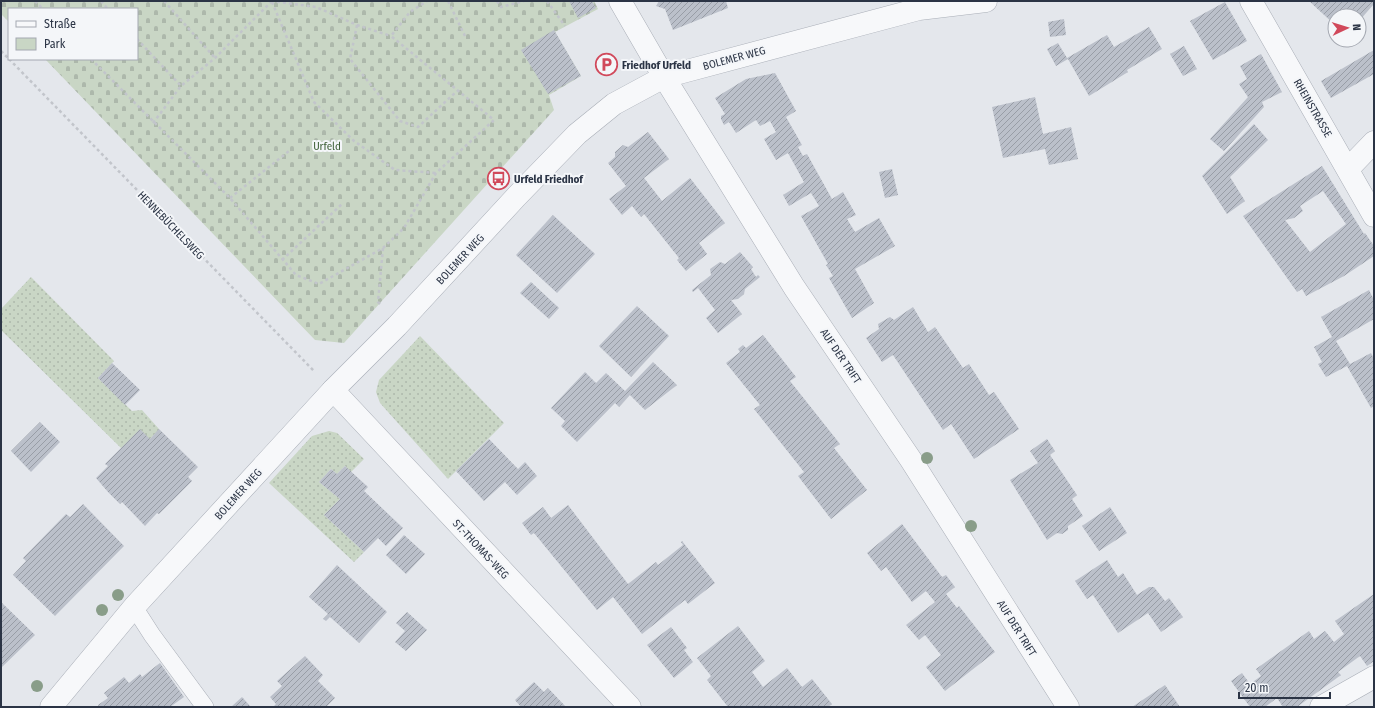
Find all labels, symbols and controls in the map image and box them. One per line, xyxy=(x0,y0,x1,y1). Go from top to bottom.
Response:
legend xyxy=(8,8,138,60)
north arrow xyxy=(1327,8,1367,48)
text: Straße xyxy=(44,17,76,31)
text: N xyxy=(1350,24,1363,31)
text: Park xyxy=(44,37,66,51)
street label: BOLEMER WEG xyxy=(701,44,767,73)
parking icon: Friedhof Urfeld xyxy=(593,52,619,78)
place label: Friedhof Urfeld xyxy=(622,59,691,72)
street label: RHEINSTRASSE xyxy=(1291,77,1335,140)
park label: Urfeld xyxy=(313,140,341,153)
bus stop icon: Urfeld Friedhof xyxy=(485,166,511,192)
place label: Urfeld Friedhof xyxy=(514,173,584,186)
street label: HENNEBÜCHELSWEG xyxy=(135,189,207,262)
street label: BOLEMER WEG xyxy=(434,231,487,287)
street label: AUF DER TRIFT xyxy=(817,326,864,387)
street label: BOLEMER WEG xyxy=(212,466,265,522)
street label: ST.-THOMAS-WEG xyxy=(450,517,511,582)
street label: AUF DER TRIFT xyxy=(994,598,1039,659)
scale bar xyxy=(1239,674,1330,700)
text: 20 m xyxy=(1245,681,1269,695)

